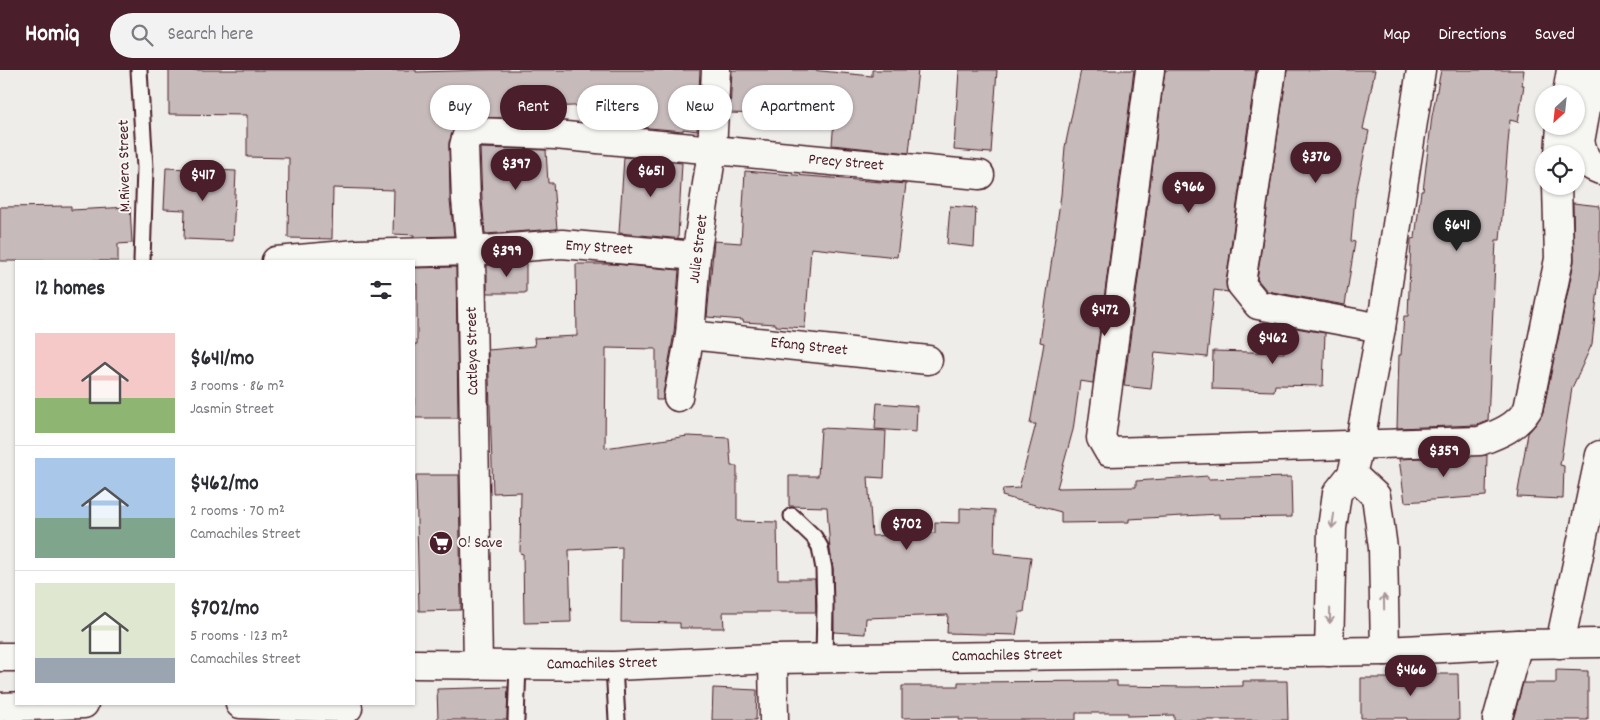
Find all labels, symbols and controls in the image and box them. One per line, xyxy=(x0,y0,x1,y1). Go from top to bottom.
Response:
search box xyxy=(110,13,460,58)
text: Homiq xyxy=(25,18,80,52)
icon: search xyxy=(128,21,156,49)
text: Search here xyxy=(168,22,253,49)
text: Map xyxy=(1383,23,1410,48)
text: Directions xyxy=(1438,23,1507,48)
text: Saved xyxy=(1535,23,1575,48)
chip: Buy xyxy=(430,85,490,130)
chip: Rent xyxy=(500,85,567,130)
chip: Filters xyxy=(577,85,658,130)
chip: New xyxy=(668,85,732,130)
chip: Apartment xyxy=(742,85,853,130)
north arrow xyxy=(1535,85,1585,135)
map controls xyxy=(1535,85,1585,195)
street label: M.Rivera Street xyxy=(113,119,137,212)
pin: $376 xyxy=(1286,142,1346,184)
button: locate xyxy=(1535,145,1585,195)
text: $376 xyxy=(1301,146,1331,169)
pin: $397 xyxy=(486,148,546,191)
street label: Precy Street xyxy=(807,148,885,178)
text: $397 xyxy=(502,153,530,176)
pin: $651 xyxy=(621,156,681,198)
pin: $417 xyxy=(173,160,233,202)
text: $651 xyxy=(638,160,664,183)
text: $417 xyxy=(191,164,215,187)
pin: $966 xyxy=(1159,172,1219,214)
text: $966 xyxy=(1173,176,1205,199)
pin: $641 xyxy=(1427,210,1487,252)
street label: Julie Street xyxy=(683,213,715,285)
text: $641 xyxy=(1444,214,1470,237)
street label: Emy Street xyxy=(565,234,633,262)
pin: $399 xyxy=(477,236,537,278)
text: $399 xyxy=(492,240,522,263)
text: 12 homes xyxy=(35,275,105,305)
icon: filters xyxy=(367,276,395,304)
pin: $472 xyxy=(1075,294,1135,337)
text: $472 xyxy=(1091,299,1119,322)
street label: Catleya Street xyxy=(461,306,485,396)
pin: $462 xyxy=(1243,322,1303,365)
text: $462 xyxy=(1258,327,1288,350)
street label: Efang Street xyxy=(769,332,849,362)
text: $641/mo xyxy=(190,345,254,375)
icon: home xyxy=(75,353,135,413)
text: 3 rooms · 86 m² xyxy=(190,375,284,398)
text: Jasmin Street xyxy=(190,398,274,421)
pin: $359 xyxy=(1414,436,1474,478)
text: $359 xyxy=(1429,440,1459,463)
text: $462/mo xyxy=(190,470,259,500)
icon: home xyxy=(75,478,135,538)
text: 2 rooms · 70 m² xyxy=(190,500,285,523)
pin: $702 xyxy=(877,508,937,551)
text: $702 xyxy=(892,513,922,536)
one-way arrow xyxy=(1328,513,1338,529)
text: Camachiles Street xyxy=(190,523,301,546)
supermarket icon: O! Save xyxy=(428,530,454,556)
place label: O! Save xyxy=(458,532,503,555)
one-way arrow xyxy=(1380,594,1389,610)
text: $702/mo xyxy=(190,595,259,625)
icon: home xyxy=(75,603,135,663)
one-way arrow xyxy=(1325,608,1334,624)
text: 5 rooms · 123 m² xyxy=(190,625,288,648)
street label: Camachiles Street xyxy=(951,644,1063,668)
text: Camachiles Street xyxy=(190,648,301,671)
street label: Camachiles Street xyxy=(546,652,658,676)
pin: $466 xyxy=(1381,654,1441,697)
text: $466 xyxy=(1396,659,1426,682)

